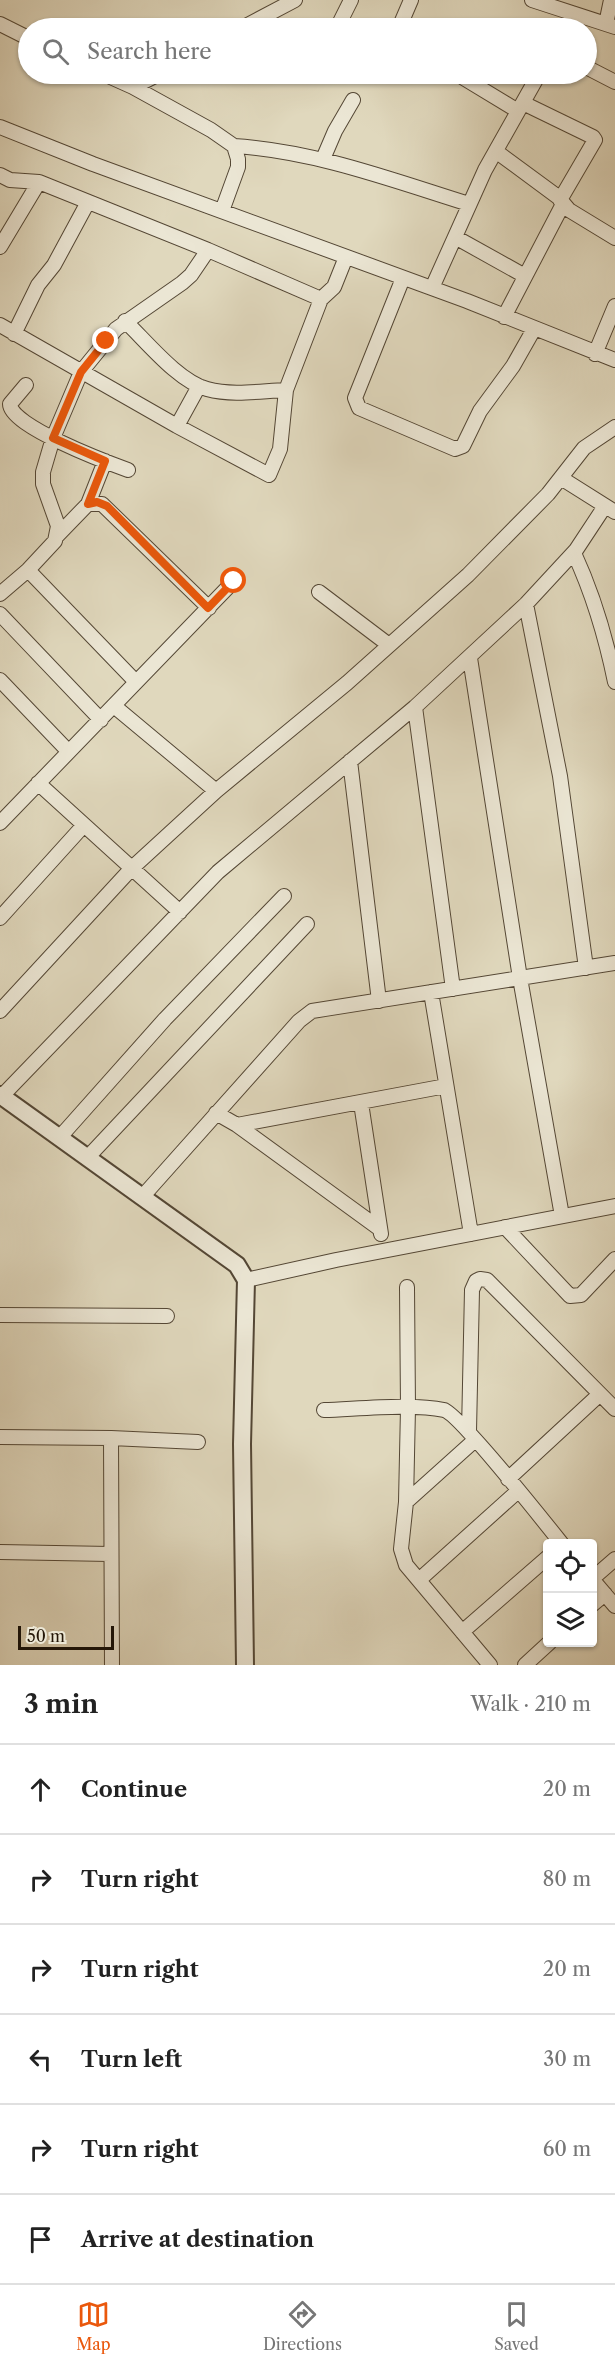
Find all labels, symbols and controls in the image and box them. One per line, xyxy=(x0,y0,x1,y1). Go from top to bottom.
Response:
search box xyxy=(18,18,597,84)
icon: search xyxy=(39,35,72,68)
text: Search here xyxy=(87,38,212,65)
route end xyxy=(92,327,118,353)
route start xyxy=(220,567,246,593)
map controls xyxy=(543,1539,597,1647)
button: locate xyxy=(543,1539,597,1593)
button: layers xyxy=(543,1593,597,1647)
scale bar xyxy=(18,1623,114,1650)
text: 50 m xyxy=(27,1626,65,1646)
text: 3 min xyxy=(24,1688,98,1720)
text: Walk · 210 m xyxy=(470,1692,591,1716)
icon: ahead xyxy=(24,1773,57,1806)
text: Continue xyxy=(81,1776,187,1803)
text: 20 m xyxy=(543,1777,591,1801)
icon: right xyxy=(24,1863,57,1896)
text: Turn right xyxy=(81,1866,199,1893)
text: 80 m xyxy=(543,1867,591,1891)
icon: right xyxy=(24,1953,57,1986)
text: Turn right xyxy=(81,1956,199,1983)
text: 20 m xyxy=(543,1957,591,1981)
icon: left xyxy=(24,2043,57,2076)
text: Turn left xyxy=(81,2046,182,2073)
text: 30 m xyxy=(543,2047,591,2071)
icon: right xyxy=(24,2133,57,2166)
text: Turn right xyxy=(81,2136,199,2163)
text: 60 m xyxy=(543,2137,591,2161)
icon: arrive xyxy=(24,2223,57,2256)
text: Arrive at destination xyxy=(81,2226,314,2253)
tab: Map xyxy=(76,2298,111,2354)
tab: Directions xyxy=(263,2298,342,2354)
tab: Saved xyxy=(494,2298,539,2354)

